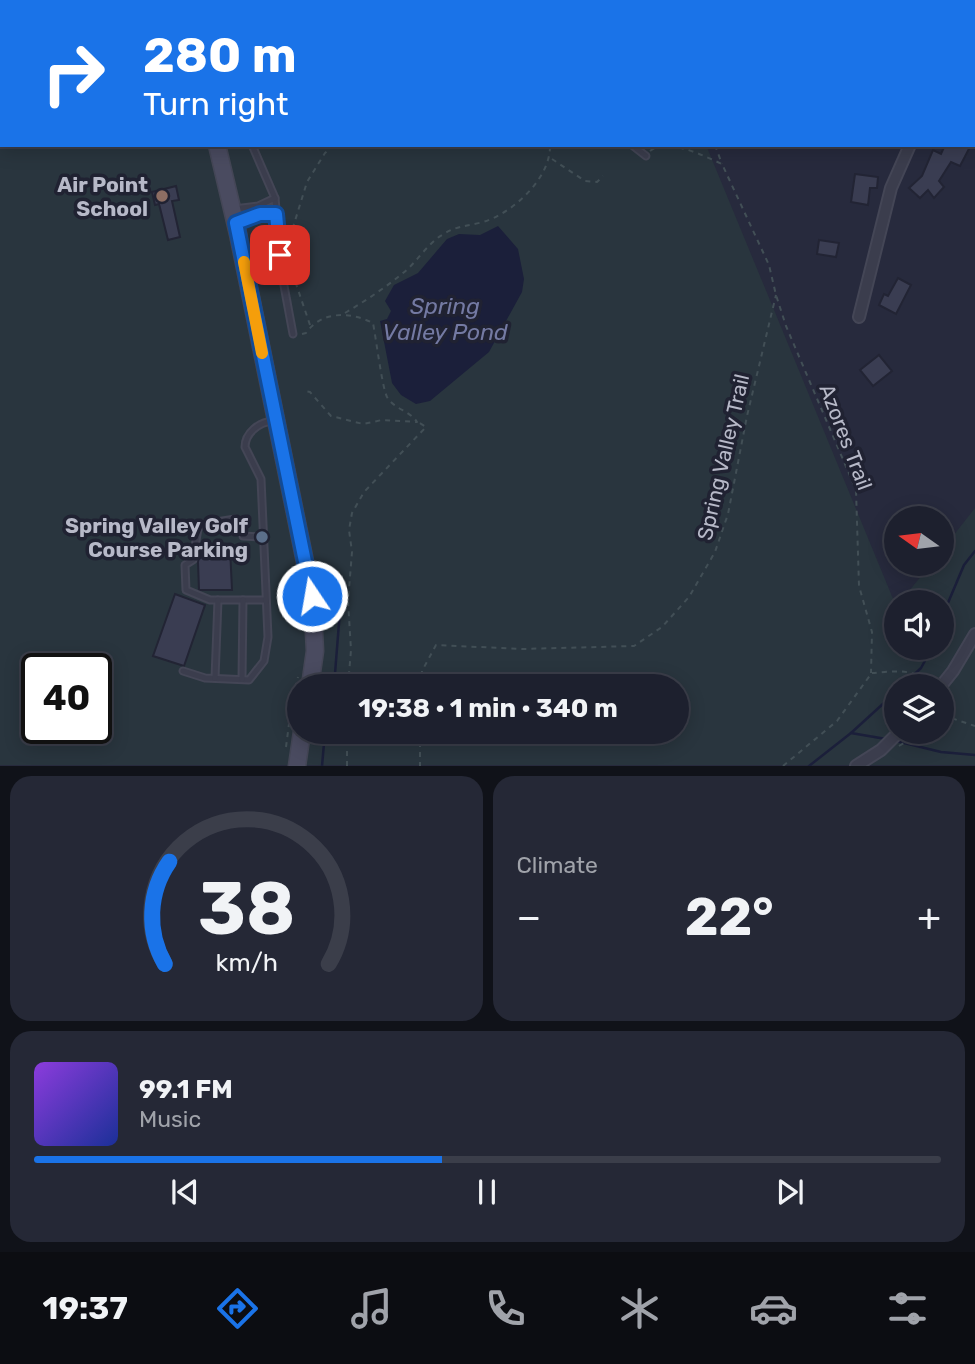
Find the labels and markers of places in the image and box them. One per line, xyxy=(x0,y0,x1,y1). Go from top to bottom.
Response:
place label: Air Point School xyxy=(57,172,148,221)
marker: Air Point School xyxy=(154,188,170,204)
pin xyxy=(250,225,310,285)
place label: Spring Valley Golf Course Parking xyxy=(65,513,249,562)
marker: Spring Valley Golf Course Parking xyxy=(254,529,270,545)

